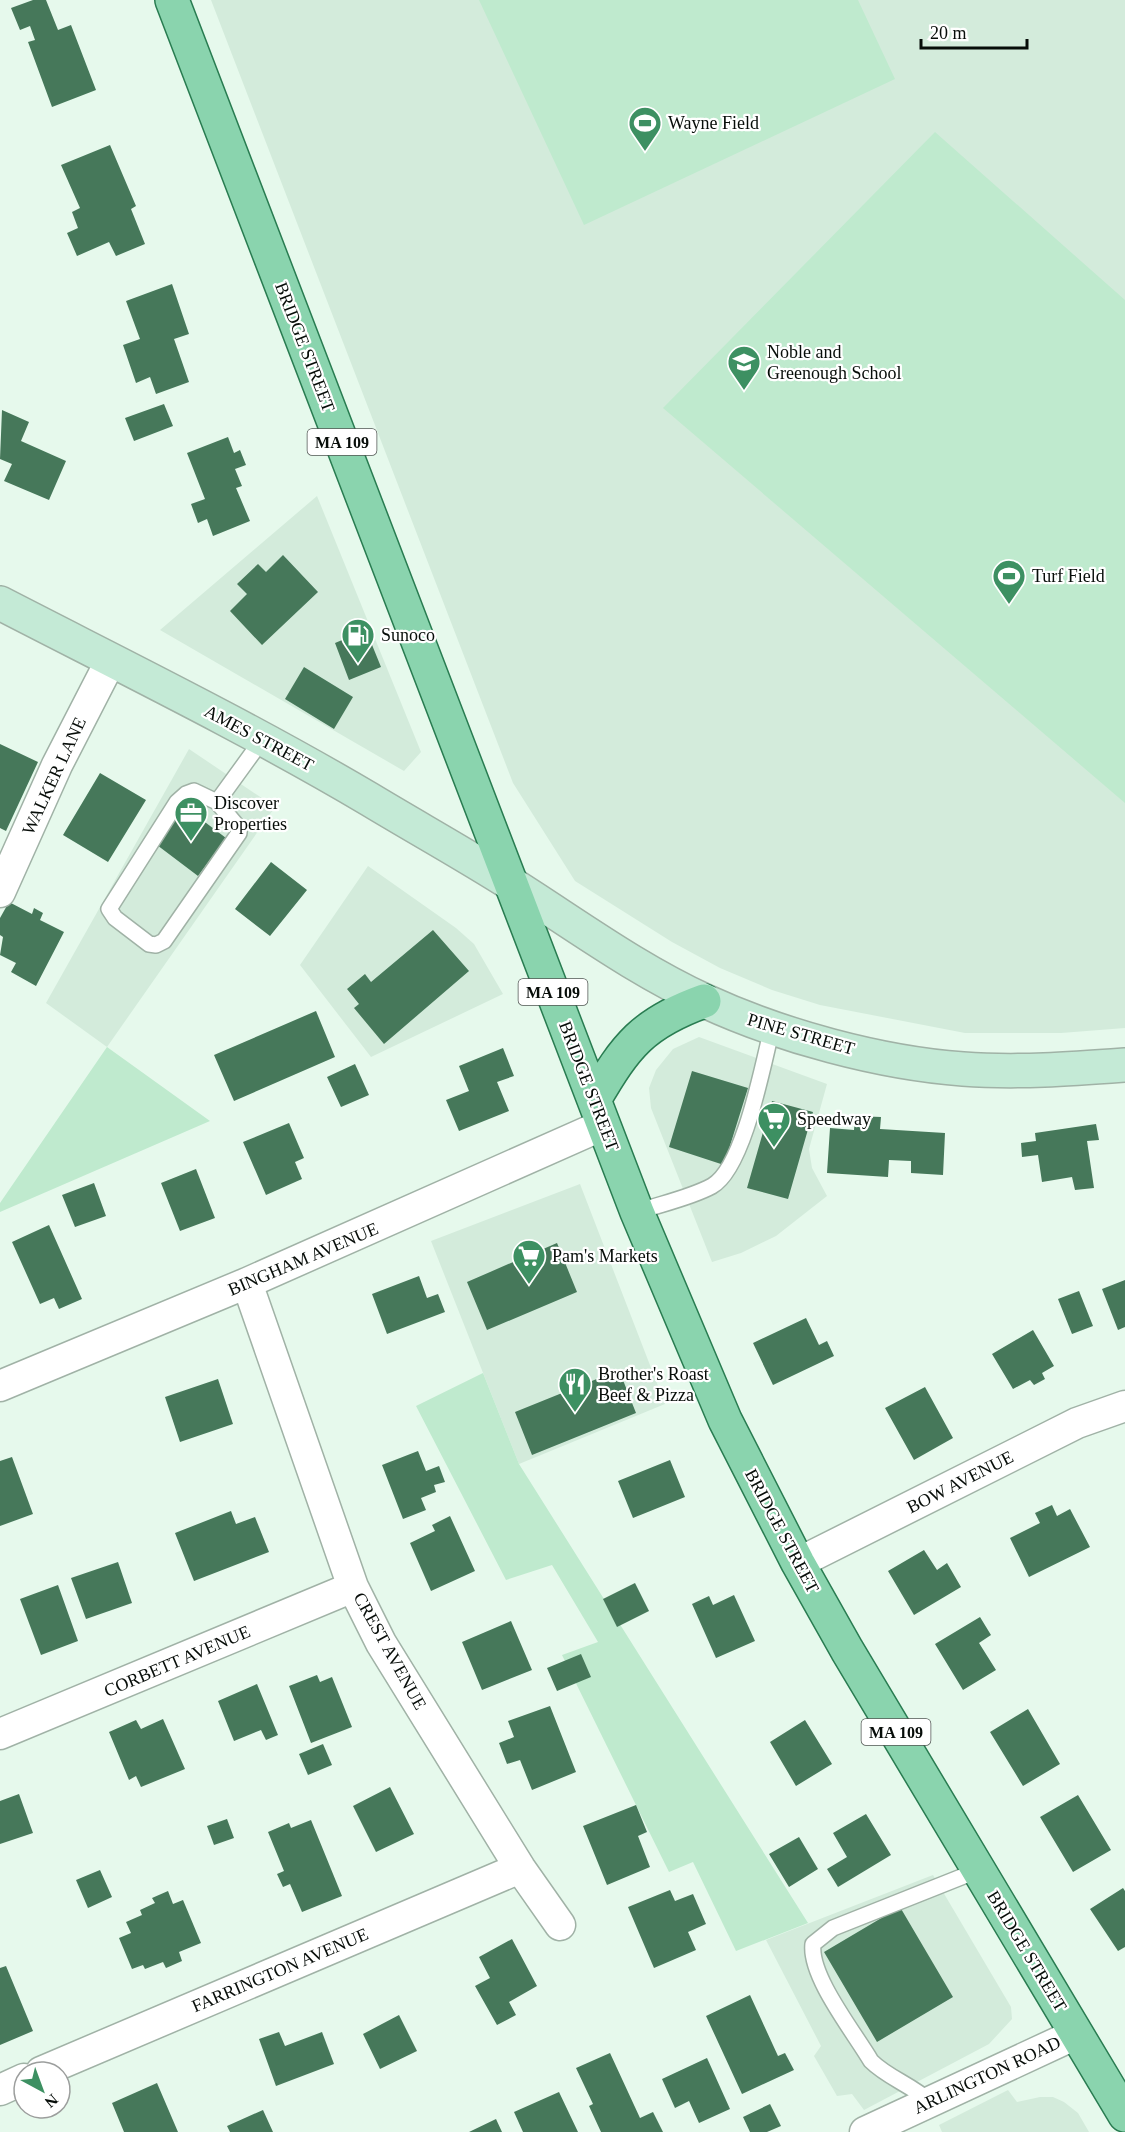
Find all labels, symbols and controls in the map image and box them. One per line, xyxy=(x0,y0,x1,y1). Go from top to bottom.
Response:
scale bar xyxy=(921,12,1028,50)
text: 20 m xyxy=(930,23,967,43)
sports icon: Wayne Field xyxy=(627,105,663,152)
place label: Wayne Field xyxy=(668,113,759,133)
street label: BRIDGE STREET xyxy=(271,279,339,415)
place label: Noble and Greenough School xyxy=(767,342,901,383)
school or university icon: Noble and Greenough School xyxy=(726,344,762,391)
road number: MA 109 xyxy=(308,429,376,455)
sports icon: Turf Field xyxy=(991,558,1027,605)
place label: Turf Field xyxy=(1032,566,1105,586)
fuel station icon: Sunoco xyxy=(340,617,376,664)
place label: Sunoco xyxy=(381,625,435,645)
street label: AMES STREET xyxy=(201,701,317,775)
street label: WALKER LANE xyxy=(18,714,90,838)
place label: Discover Properties xyxy=(214,793,287,834)
office icon: Discover Properties xyxy=(173,795,209,842)
road number: MA 109 xyxy=(518,979,588,1005)
street label: PINE STREET xyxy=(745,1009,857,1059)
street label: BRIDGE STREET xyxy=(555,1018,623,1154)
supermarket icon: Speedway xyxy=(756,1101,792,1148)
place label: Speedway xyxy=(797,1109,871,1129)
street label: BINGHAM AVENUE xyxy=(225,1218,381,1300)
supermarket icon: Pam's Markets xyxy=(511,1238,547,1285)
place label: Pam's Markets xyxy=(552,1246,658,1266)
place label: Brother's Roast Beef & Pizza xyxy=(598,1364,709,1405)
restaurant icon: Brother's Roast Beef & Pizza xyxy=(557,1366,593,1413)
street label: BOW AVENUE xyxy=(903,1447,1017,1517)
street label: BRIDGE STREET xyxy=(741,1466,823,1596)
street label: CREST AVENUE xyxy=(350,1589,430,1713)
street label: CORBETT AVENUE xyxy=(101,1621,253,1701)
road number: MA 109 xyxy=(862,1719,930,1745)
street label: BRIDGE STREET xyxy=(983,1887,1071,2015)
street label: FARRINGTON AVENUE xyxy=(189,1924,371,2016)
street label: ARLINGTON ROAD xyxy=(910,2032,1064,2118)
north arrow xyxy=(12,2060,72,2120)
text: N xyxy=(41,2091,61,2111)

